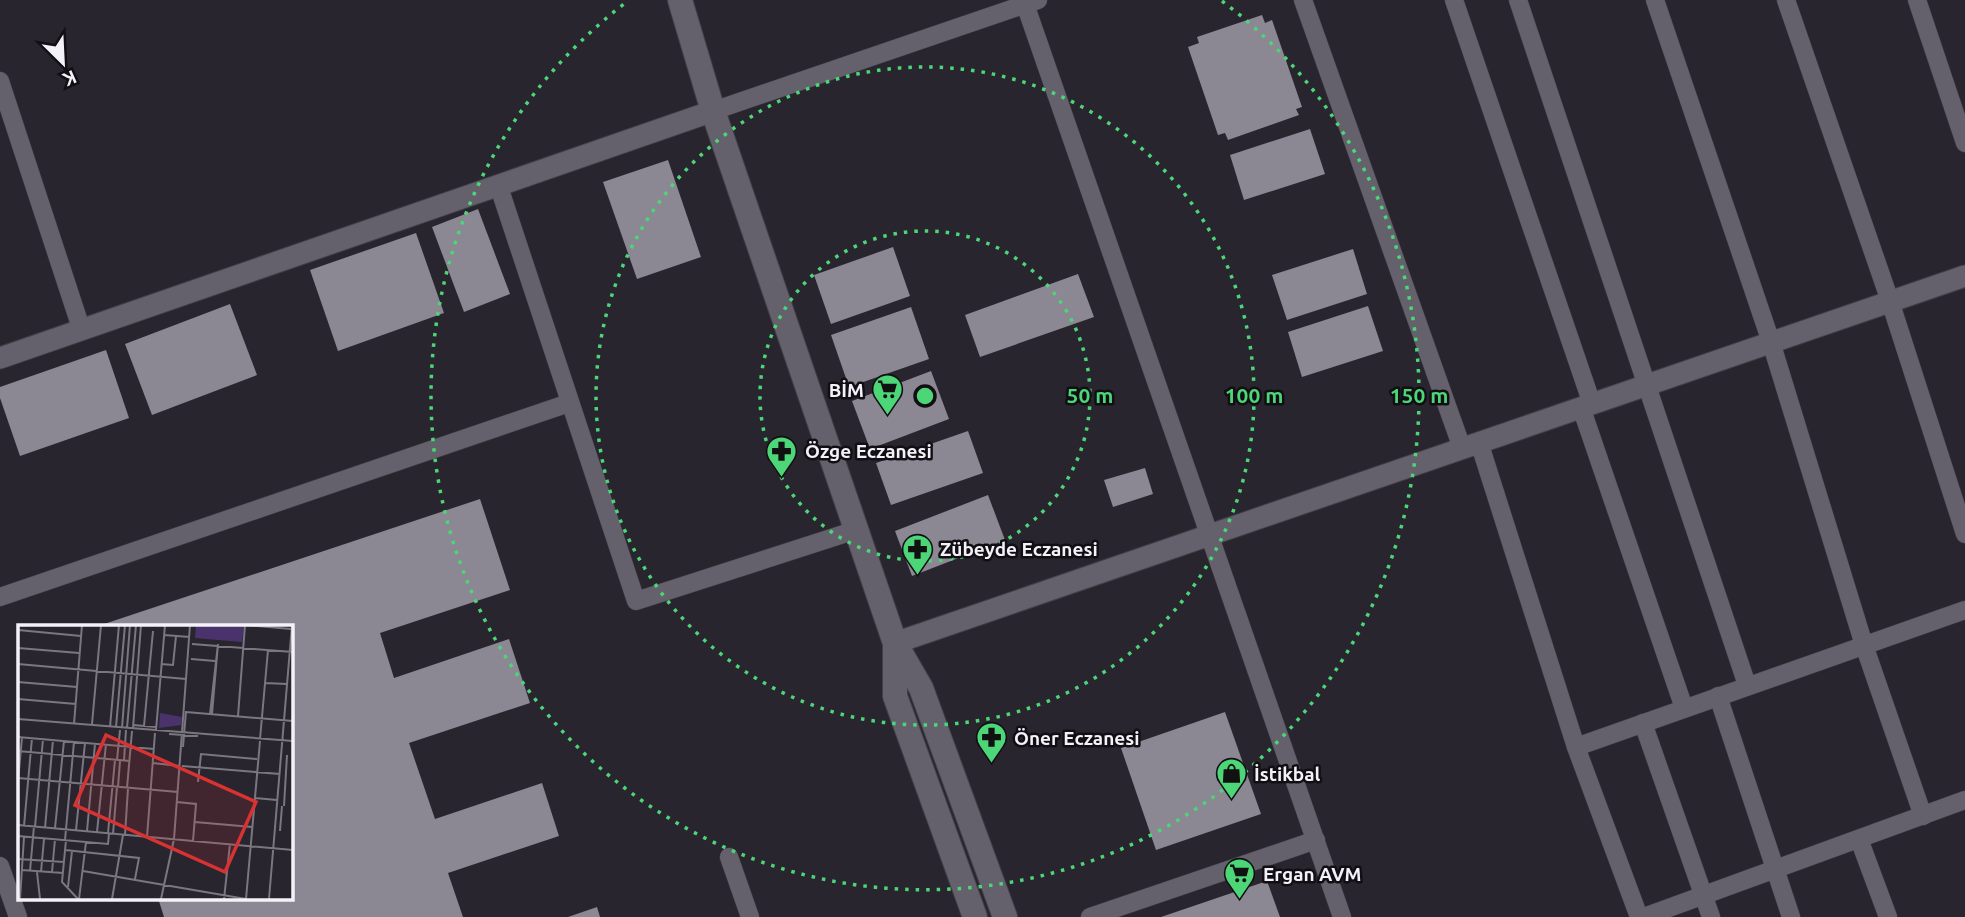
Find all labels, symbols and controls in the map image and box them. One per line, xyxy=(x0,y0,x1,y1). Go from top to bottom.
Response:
north arrow xyxy=(28,28,98,98)
text: K xyxy=(59,66,80,91)
supermarket icon: BİM xyxy=(870,373,904,417)
place label: BİM xyxy=(829,379,864,401)
text: 50 m xyxy=(1067,383,1113,407)
text: 100 m xyxy=(1225,383,1283,407)
text: 150 m xyxy=(1390,383,1448,407)
centre of rings xyxy=(913,384,937,408)
pharmacy icon: Özge Eczanesi xyxy=(765,434,799,478)
place label: Özge Eczanesi xyxy=(805,440,932,462)
pharmacy icon: Zübeyde Eczanesi xyxy=(900,532,934,576)
place label: Zübeyde Eczanesi xyxy=(940,538,1098,560)
inset map xyxy=(18,625,292,900)
pharmacy icon: Öner Eczanesi xyxy=(974,721,1008,765)
place label: Öner Eczanesi xyxy=(1014,727,1140,749)
shop icon: İstikbal xyxy=(1214,757,1248,801)
place label: İstikbal xyxy=(1254,763,1321,785)
supermarket icon: Ergan AVM xyxy=(1223,857,1257,901)
place label: Ergan AVM xyxy=(1263,863,1362,885)

